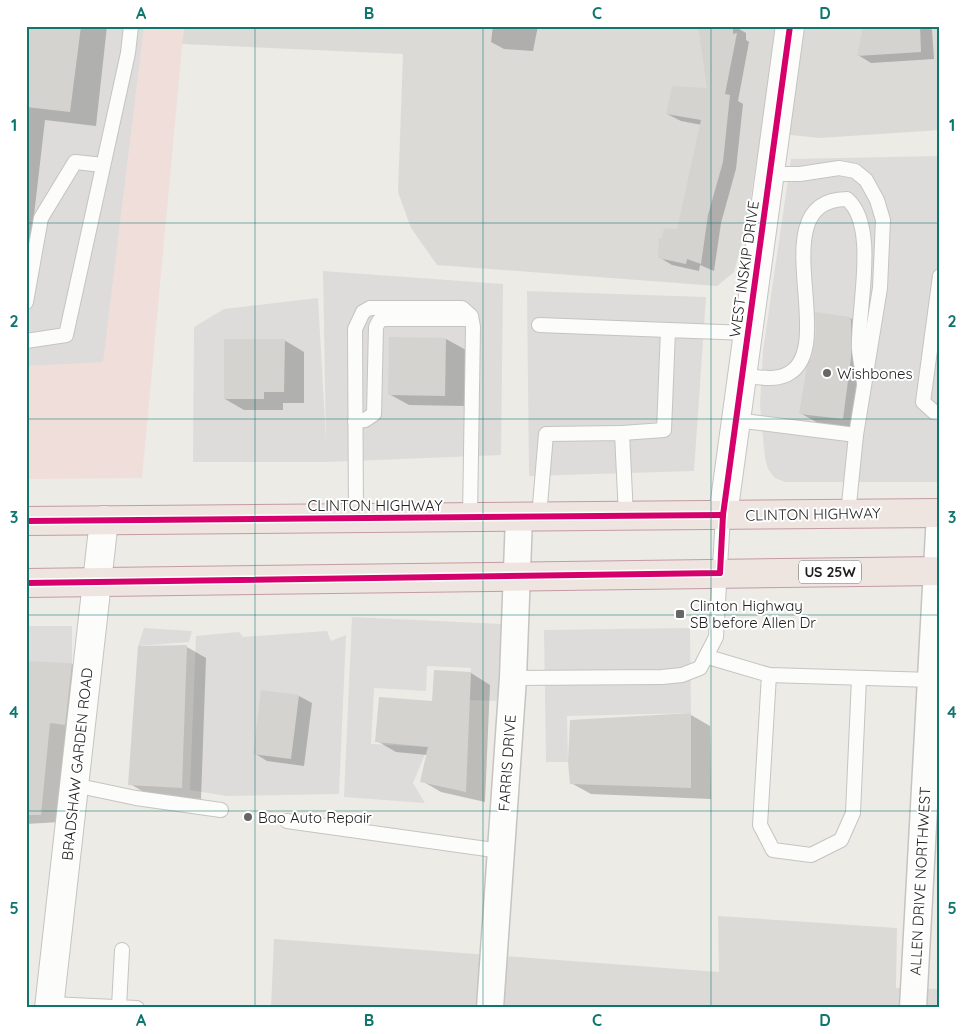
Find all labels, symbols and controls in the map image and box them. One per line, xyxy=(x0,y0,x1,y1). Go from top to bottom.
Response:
text: A xyxy=(136,3,147,23)
text: B xyxy=(364,3,374,23)
text: C xyxy=(592,3,602,23)
text: D xyxy=(819,3,831,23)
text: 1 xyxy=(11,115,17,135)
text: 1 xyxy=(949,115,955,135)
street label: WEST INSKIP DRIVE xyxy=(725,200,763,338)
text: 2 xyxy=(9,311,19,331)
text: 2 xyxy=(947,311,957,331)
place label: Wishbones xyxy=(837,364,913,383)
marker: Wishbones xyxy=(821,367,833,379)
street label: CLINTON HIGHWAY xyxy=(307,496,443,515)
street label: CLINTON HIGHWAY xyxy=(745,503,881,525)
text: 3 xyxy=(10,507,18,527)
text: 3 xyxy=(948,507,956,527)
road number: US 25W xyxy=(799,560,861,584)
place label: Clinton Highway SB before Allen Dr xyxy=(690,596,816,632)
marker: Clinton Highway SB before Allen Dr xyxy=(674,608,686,620)
street label: BRADSHAW GARDEN ROAD xyxy=(57,666,97,861)
text: 4 xyxy=(9,702,19,722)
text: 4 xyxy=(947,702,957,722)
street label: FARRIS DRIVE xyxy=(494,714,520,812)
street label: ALLEN DRIVE NORTHWEST xyxy=(906,786,934,976)
place label: Bao Auto Repair xyxy=(258,808,372,827)
marker: Bao Auto Repair xyxy=(242,811,254,823)
text: 5 xyxy=(9,898,19,918)
text: 5 xyxy=(947,898,957,918)
text: A xyxy=(136,1010,147,1030)
text: B xyxy=(364,1010,374,1030)
text: C xyxy=(592,1010,602,1030)
text: D xyxy=(819,1010,831,1030)

